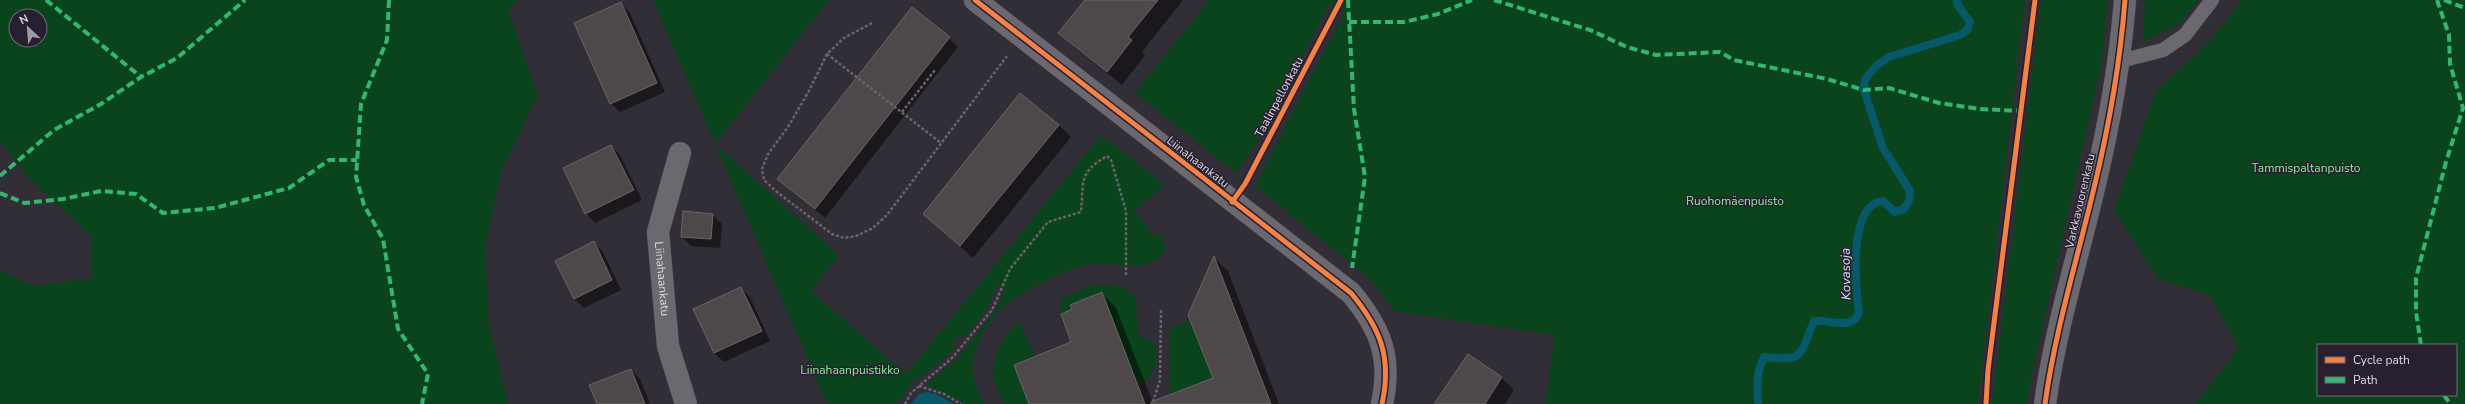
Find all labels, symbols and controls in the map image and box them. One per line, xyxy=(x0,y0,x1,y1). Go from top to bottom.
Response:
north arrow xyxy=(8,8,48,48)
text: N xyxy=(17,11,31,28)
street label: Taalinpellonkatu xyxy=(1251,54,1307,140)
street label: Liinahaankatu xyxy=(1164,133,1232,191)
street label: Varkkavuorenkatu xyxy=(2061,152,2099,251)
park label: Tammispaltanpuisto xyxy=(2252,160,2361,176)
park label: Ruohomäenpuisto xyxy=(1686,193,1784,209)
street label: Liinahaankatu xyxy=(651,241,673,317)
water label: Kovasoja xyxy=(1837,248,1855,300)
legend xyxy=(2317,344,2457,396)
text: Cycle path xyxy=(2353,352,2410,368)
park label: Liinahaanpuistikko xyxy=(800,362,900,378)
text: Path xyxy=(2353,372,2378,388)

